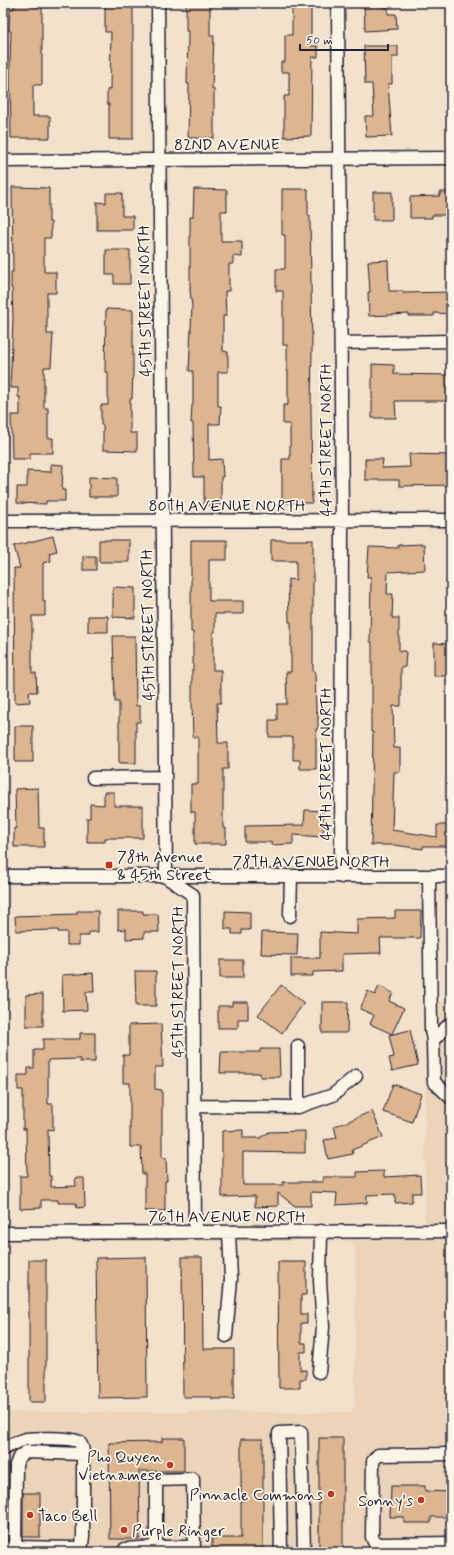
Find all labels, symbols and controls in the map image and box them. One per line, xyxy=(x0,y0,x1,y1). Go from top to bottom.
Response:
scale bar xyxy=(300,26,388,52)
text: 50 m xyxy=(306,33,333,49)
street label: 82ND AVENUE xyxy=(174,135,280,156)
street label: 45TH STREET NORTH xyxy=(134,225,157,377)
street label: 44TH STREET NORTH xyxy=(316,364,337,516)
street label: 80TH AVENUE NORTH xyxy=(148,496,306,517)
street label: 45TH STREET NORTH xyxy=(137,549,160,701)
street label: 44TH STREET NORTH xyxy=(316,688,337,840)
place label: 78th Avenue & 45th Street xyxy=(117,847,213,886)
street label: 78TH AVENUE NORTH xyxy=(232,852,390,873)
marker: 78th Avenue & 45th Street xyxy=(104,860,114,870)
street label: 45TH STREET NORTH xyxy=(168,906,189,1058)
street label: 76TH AVENUE NORTH xyxy=(148,1207,306,1228)
place label: Pho Quyen Vietnamese xyxy=(78,1447,162,1486)
marker: Pho Quyen Vietnamese xyxy=(165,1460,175,1470)
place label: Pinnacle Commons xyxy=(189,1485,323,1506)
marker: Pinnacle Commons xyxy=(326,1489,336,1499)
place label: Sonny's xyxy=(358,1491,413,1512)
marker: Sonny's xyxy=(416,1495,426,1505)
place label: Taco Bell xyxy=(38,1506,97,1527)
marker: Taco Bell xyxy=(25,1510,35,1520)
place label: Purple Ringer xyxy=(132,1521,225,1542)
marker: Purple Ringer xyxy=(119,1525,129,1535)

